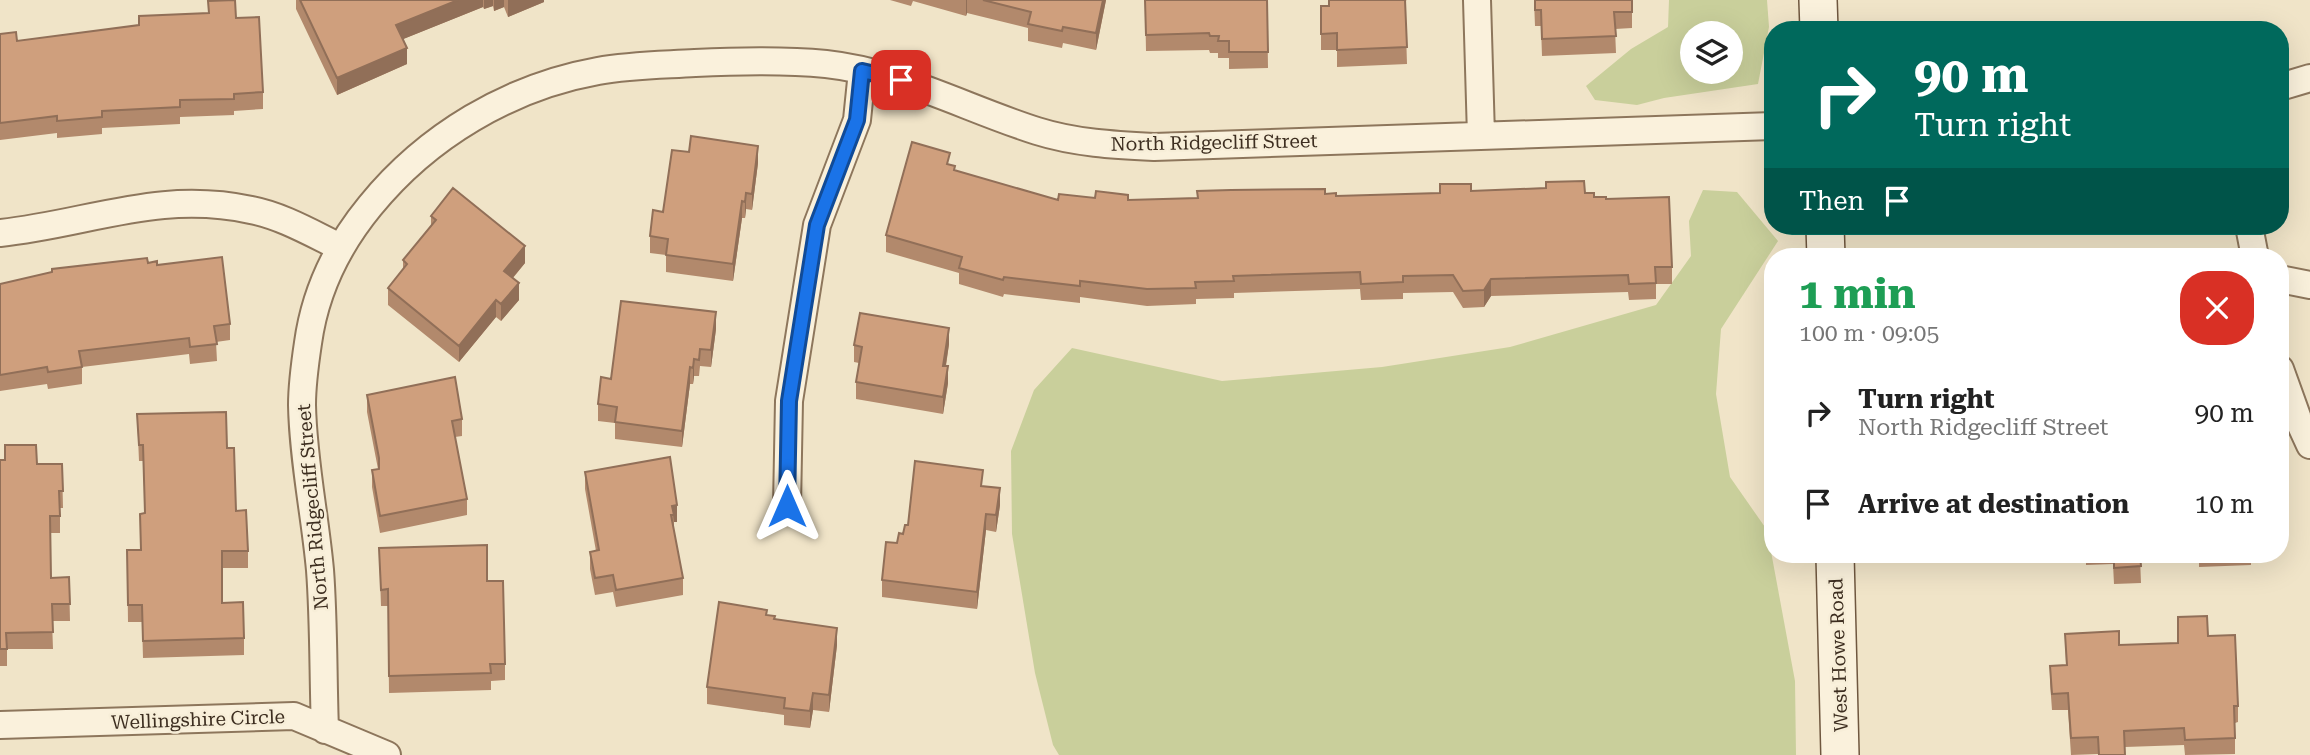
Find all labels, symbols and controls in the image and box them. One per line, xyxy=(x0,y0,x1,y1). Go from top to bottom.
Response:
map controls xyxy=(1680,21,1743,84)
button: layers xyxy=(1680,21,1743,84)
text: 90 m xyxy=(1914,47,2029,104)
icon: right xyxy=(1799,49,1890,140)
pin xyxy=(871,50,931,110)
icon: arrive xyxy=(882,61,920,99)
text: Turn right xyxy=(1914,106,2071,144)
street label: North Ridgecliff Street xyxy=(1110,129,1318,156)
icon: arrive xyxy=(1878,182,1916,220)
text: Then xyxy=(1799,186,1864,216)
text: 1 min xyxy=(1799,269,1916,318)
button: close xyxy=(2180,271,2254,345)
text: 100 m · 09:05 xyxy=(1799,320,1939,347)
text: Turn right xyxy=(1858,384,1994,414)
icon: right xyxy=(1799,394,1837,432)
text: 90 m xyxy=(2195,398,2254,428)
street label: North Ridgecliff Street xyxy=(292,403,333,611)
text: North Ridgecliff Street xyxy=(1858,414,2108,441)
position arrow xyxy=(750,469,824,543)
icon: arrive xyxy=(1799,485,1837,523)
text: Arrive at destination xyxy=(1858,489,2129,519)
text: 10 m xyxy=(2195,489,2254,519)
street label: West Howe Road xyxy=(1824,578,1853,732)
street label: Wellingshire Circle xyxy=(111,705,285,734)

